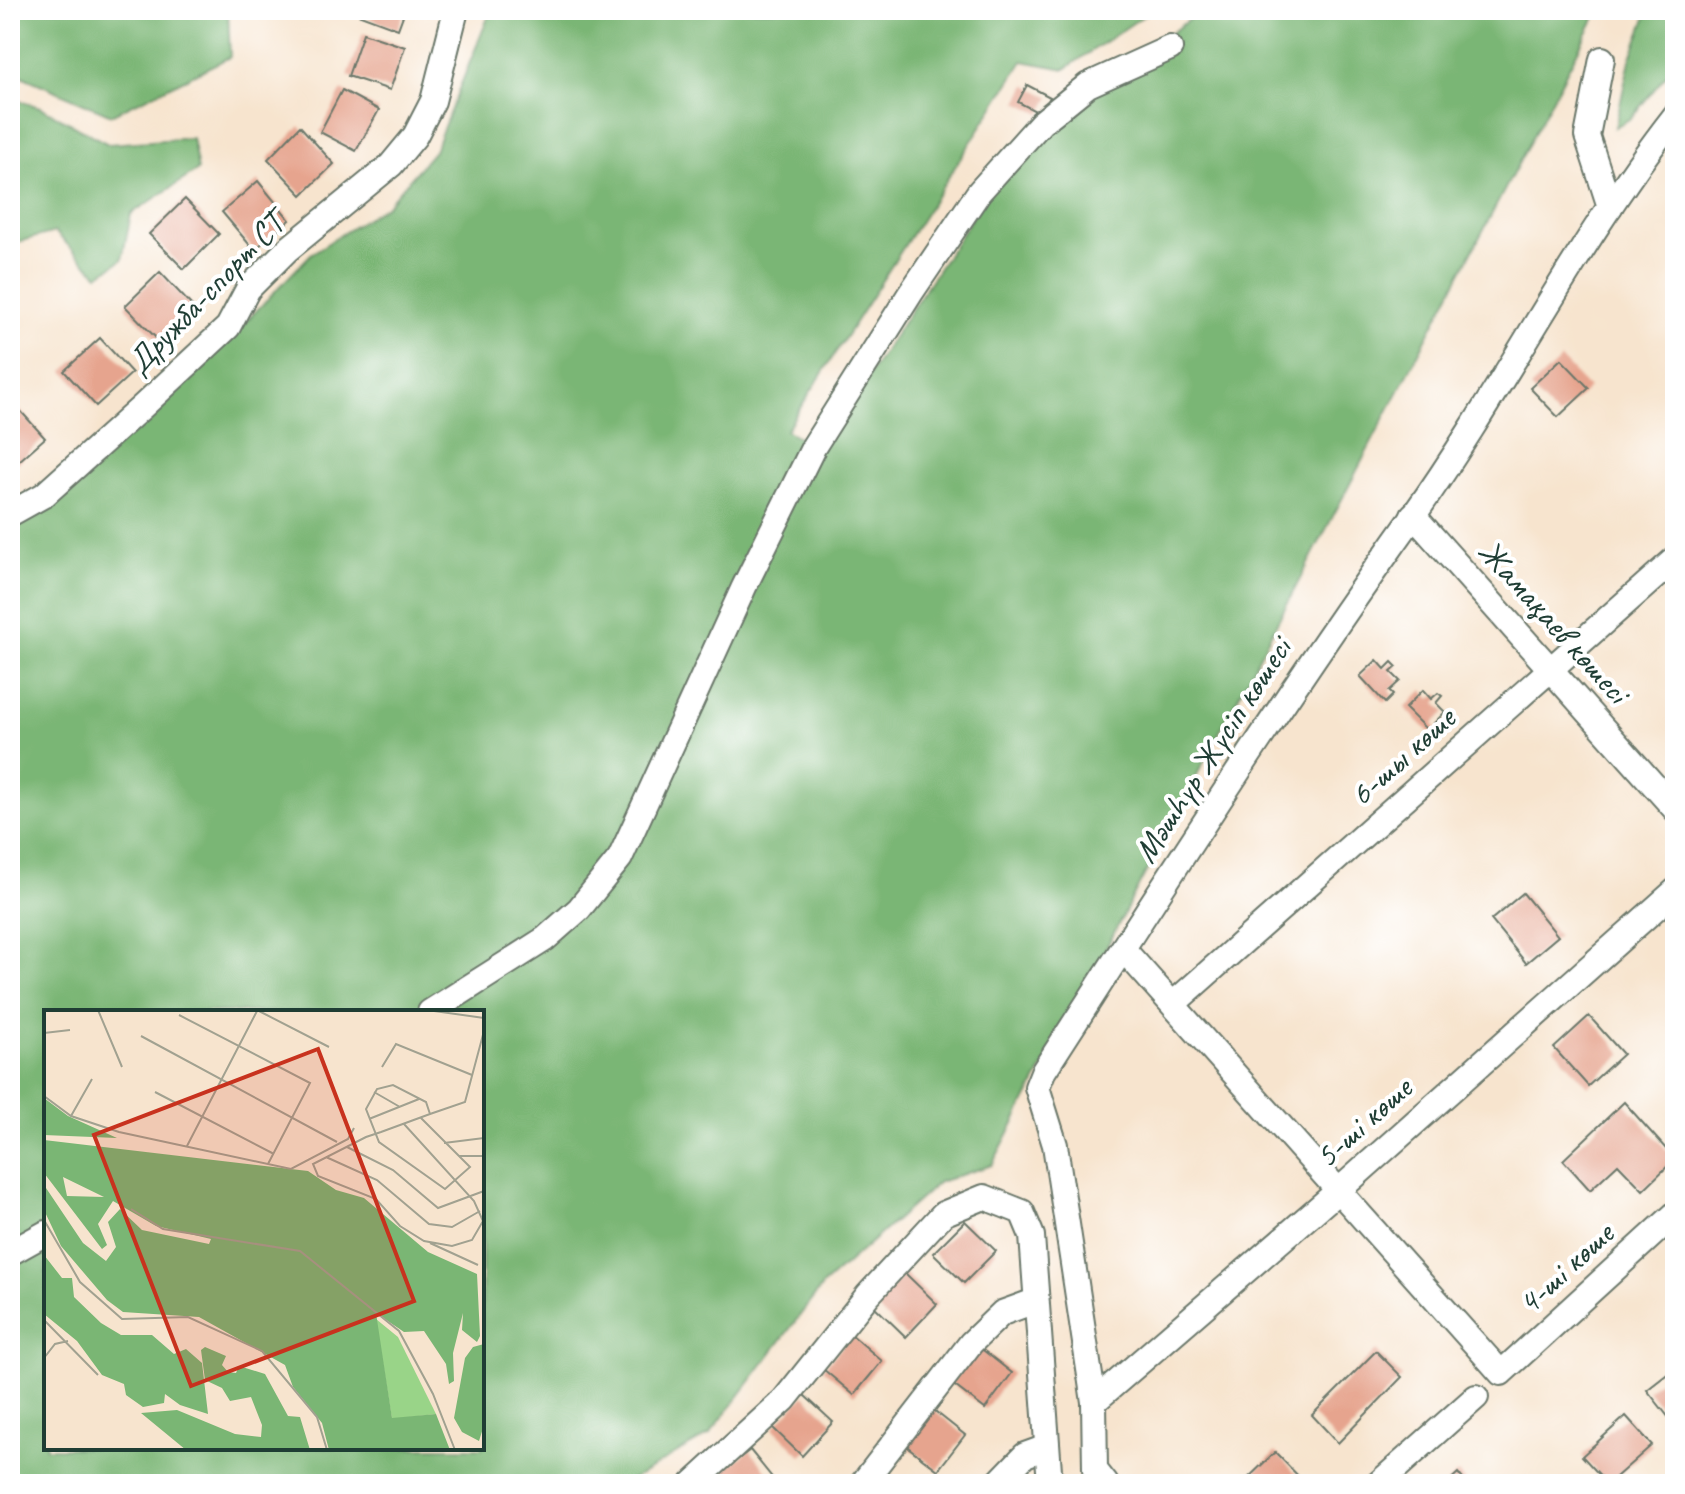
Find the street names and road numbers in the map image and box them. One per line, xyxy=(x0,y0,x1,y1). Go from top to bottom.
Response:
street label: Дружба-спорт СТ xyxy=(117,197,299,383)
street label: Жамақаев көшесі xyxy=(1469,530,1641,715)
street label: Мәшhүр Жүсіп көшесі xyxy=(1123,626,1303,870)
street label: 6-шы көше xyxy=(1340,695,1466,815)
street label: 5-ші көше xyxy=(1305,1065,1423,1177)
street label: 4-ші көше xyxy=(1508,1210,1624,1323)

